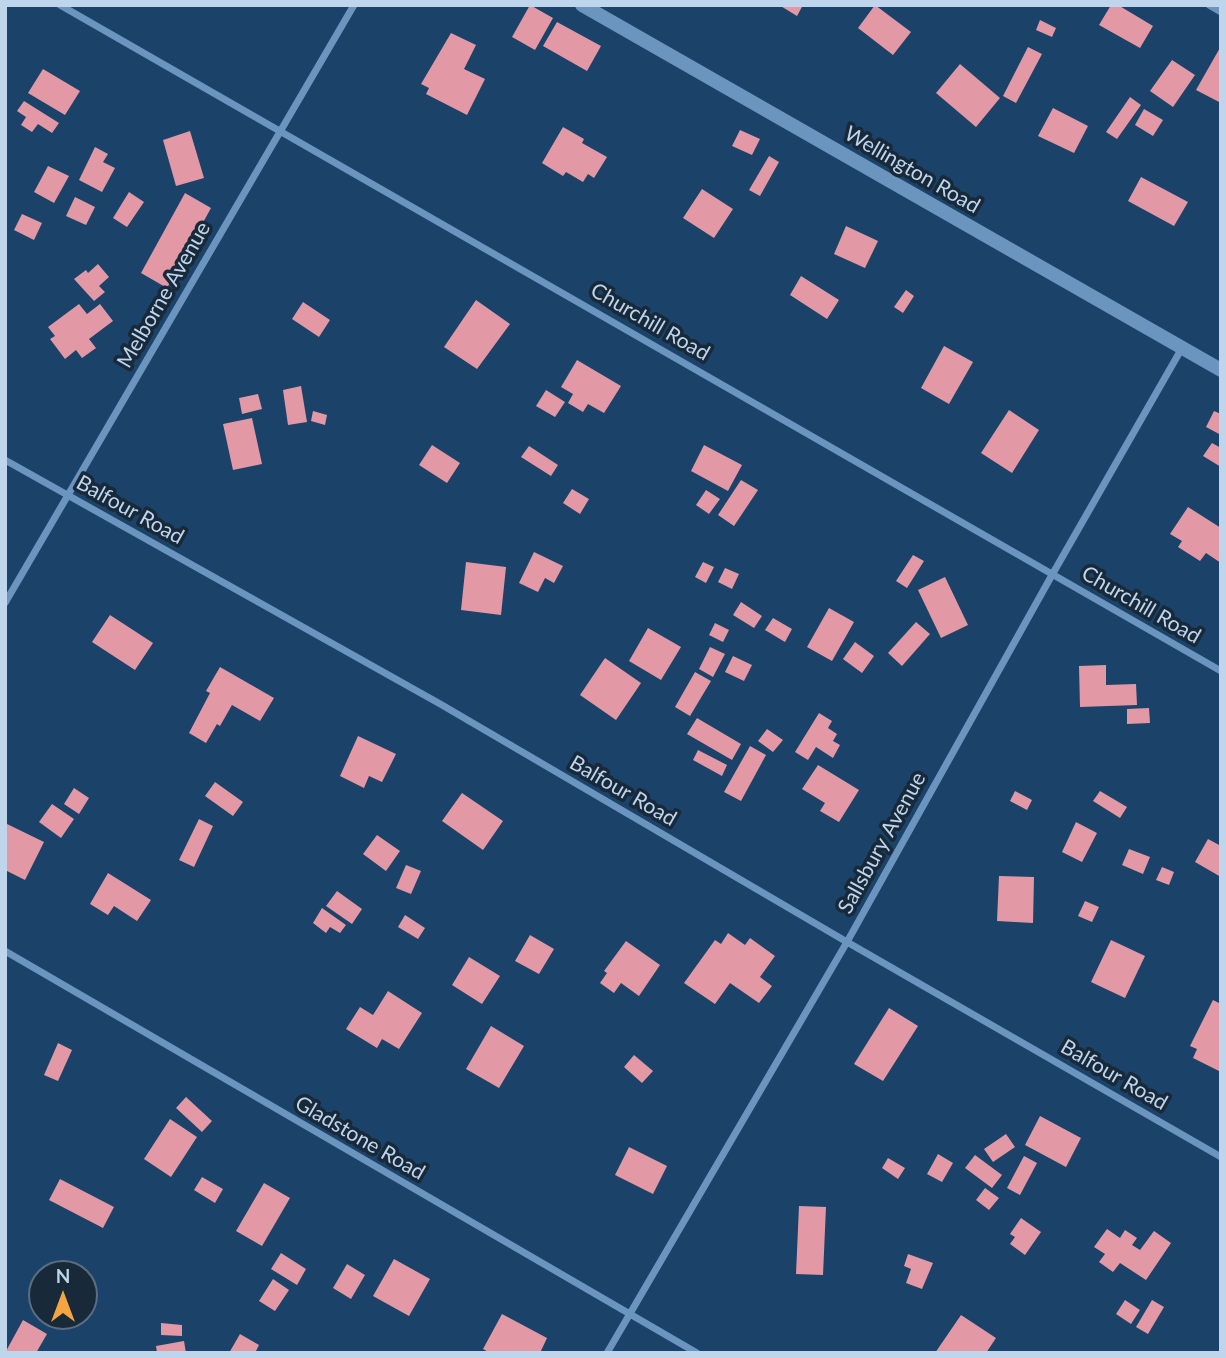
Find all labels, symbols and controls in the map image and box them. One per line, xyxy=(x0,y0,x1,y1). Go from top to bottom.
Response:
street label: Wellington Road xyxy=(840,121,984,219)
street label: Melborne Avenue xyxy=(112,218,216,372)
street label: Churchill Road xyxy=(586,278,714,366)
street label: Balfour Road xyxy=(72,470,188,550)
street label: Churchill Road xyxy=(1077,561,1205,649)
street label: Balfour Road xyxy=(565,750,681,832)
street label: Sallsbury Avenue xyxy=(833,768,931,918)
street label: Balfour Road xyxy=(1056,1034,1172,1116)
street label: Gladstone Road xyxy=(291,1091,429,1185)
north arrow xyxy=(28,1260,98,1330)
text: N xyxy=(56,1264,70,1287)

